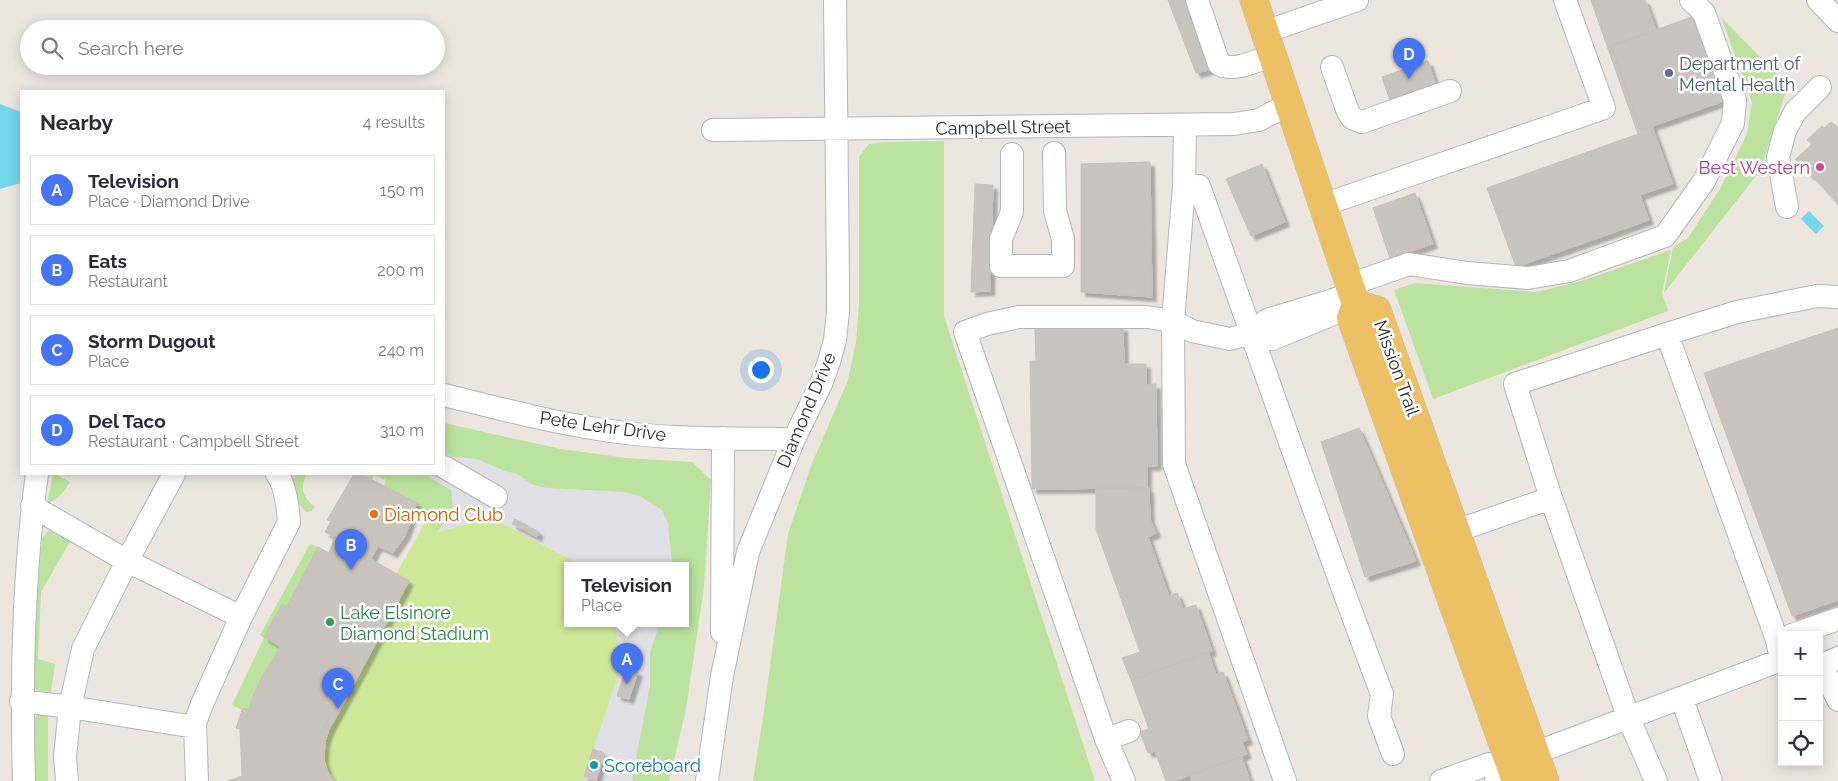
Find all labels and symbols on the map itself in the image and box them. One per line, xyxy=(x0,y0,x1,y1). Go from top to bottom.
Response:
pin: D xyxy=(1393,38,1425,79)
place label: Department of Mental Health xyxy=(1679,53,1801,95)
marker: Department of Mental Health xyxy=(1663,67,1675,79)
street label: Campbell Street xyxy=(935,115,1071,139)
place label: Best Western xyxy=(1699,157,1810,178)
marker: Best Western xyxy=(1814,161,1826,173)
street label: Mission Trail xyxy=(1370,317,1424,419)
street label: Diamond Drive xyxy=(772,349,840,471)
your location xyxy=(748,357,774,383)
street label: Pete Lehr Drive xyxy=(538,407,668,445)
place label: Diamond Club xyxy=(384,504,503,525)
marker: Diamond Club xyxy=(368,508,380,520)
pin: B xyxy=(335,529,367,570)
place label: Lake Elsinore Diamond Stadium xyxy=(340,602,489,644)
marker: Lake Elsinore Diamond Stadium xyxy=(324,616,336,628)
pin: A xyxy=(611,643,643,684)
pin: C xyxy=(322,668,354,709)
place label: Scoreboard xyxy=(604,755,701,776)
marker: Scoreboard xyxy=(588,759,600,771)

